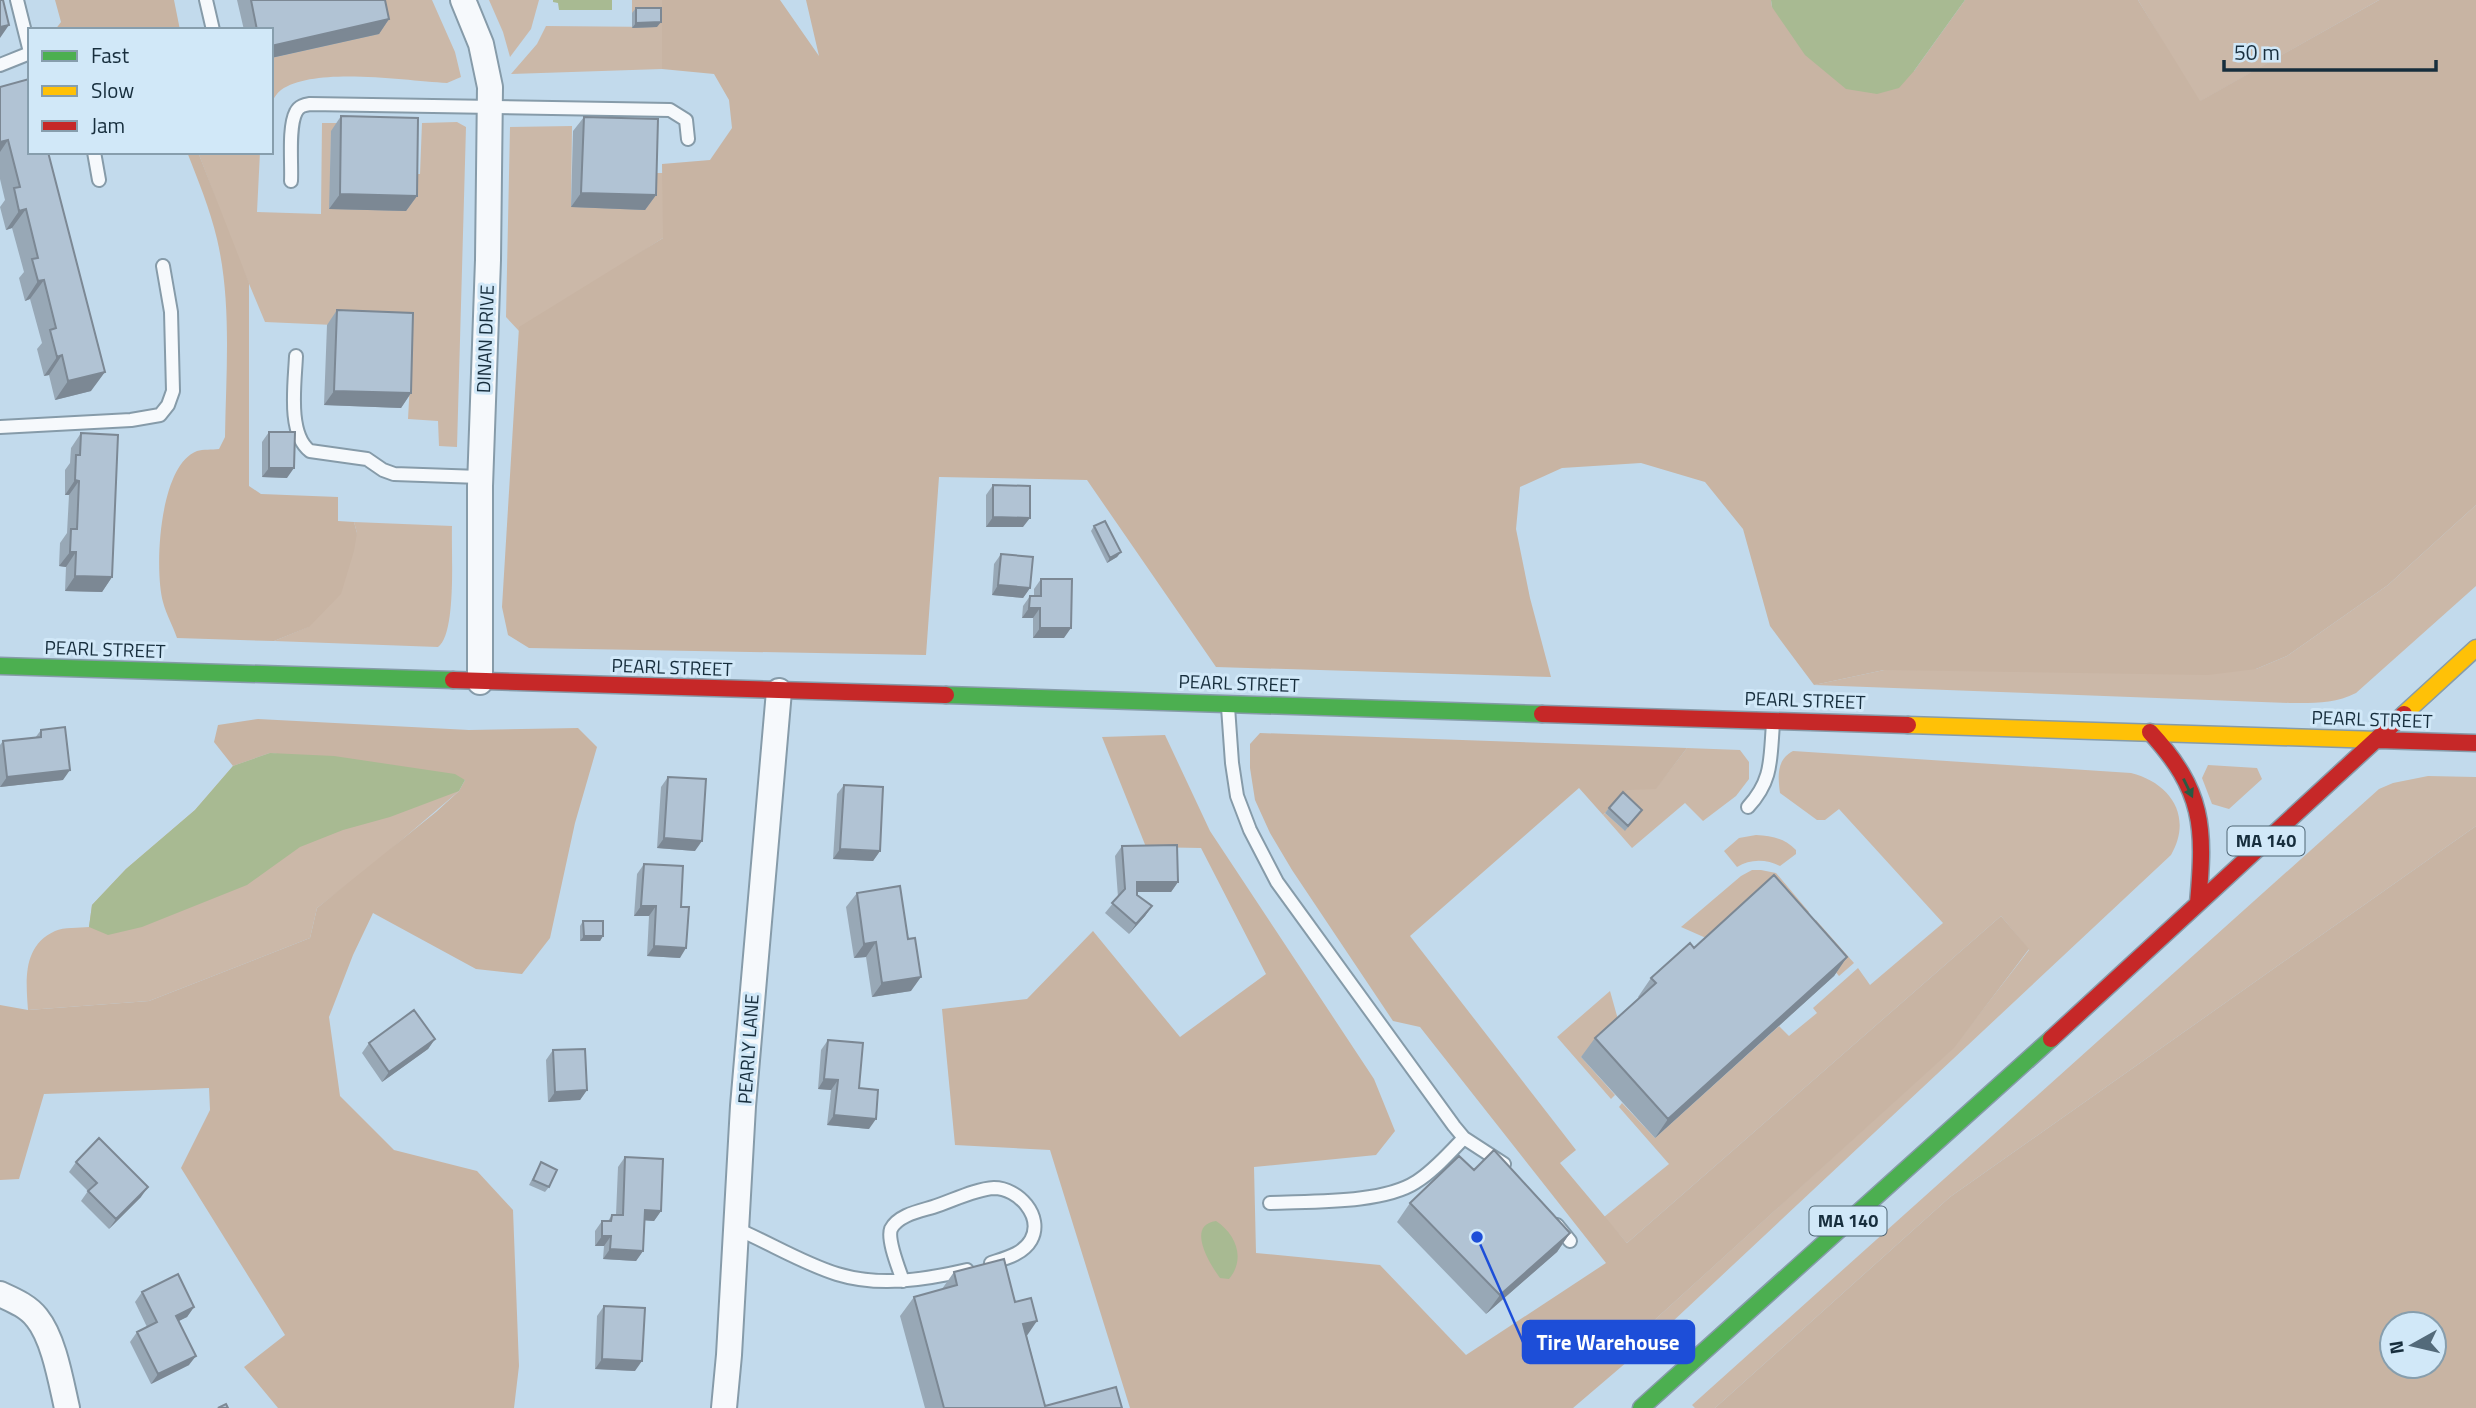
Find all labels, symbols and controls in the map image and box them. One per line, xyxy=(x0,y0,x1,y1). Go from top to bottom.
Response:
legend xyxy=(28,28,273,154)
scale bar xyxy=(2224,28,2436,72)
text: 50 m xyxy=(2234,36,2280,68)
text: Fast xyxy=(91,39,130,71)
text: Slow xyxy=(91,74,134,106)
text: Jam xyxy=(91,109,125,141)
street label: DINAN DRIVE xyxy=(468,284,501,394)
street label: PEARL STREET xyxy=(44,632,166,665)
street label: PEARL STREET xyxy=(611,650,733,683)
street label: PEARL STREET xyxy=(1178,666,1300,699)
street label: PEARL STREET xyxy=(1744,683,1866,716)
street label: PEARL STREET xyxy=(2311,702,2433,735)
one-way arrow xyxy=(2183,778,2194,798)
road number: MA 140 xyxy=(2228,826,2304,856)
street label: PEARLY LANE xyxy=(729,993,766,1105)
road number: MA 140 xyxy=(1810,1206,1886,1236)
north arrow xyxy=(2378,1310,2448,1380)
callout: Tire Warehouse xyxy=(1523,1321,1694,1363)
text: Tire Warehouse xyxy=(1536,1326,1680,1358)
text: N xyxy=(2380,1339,2411,1356)

